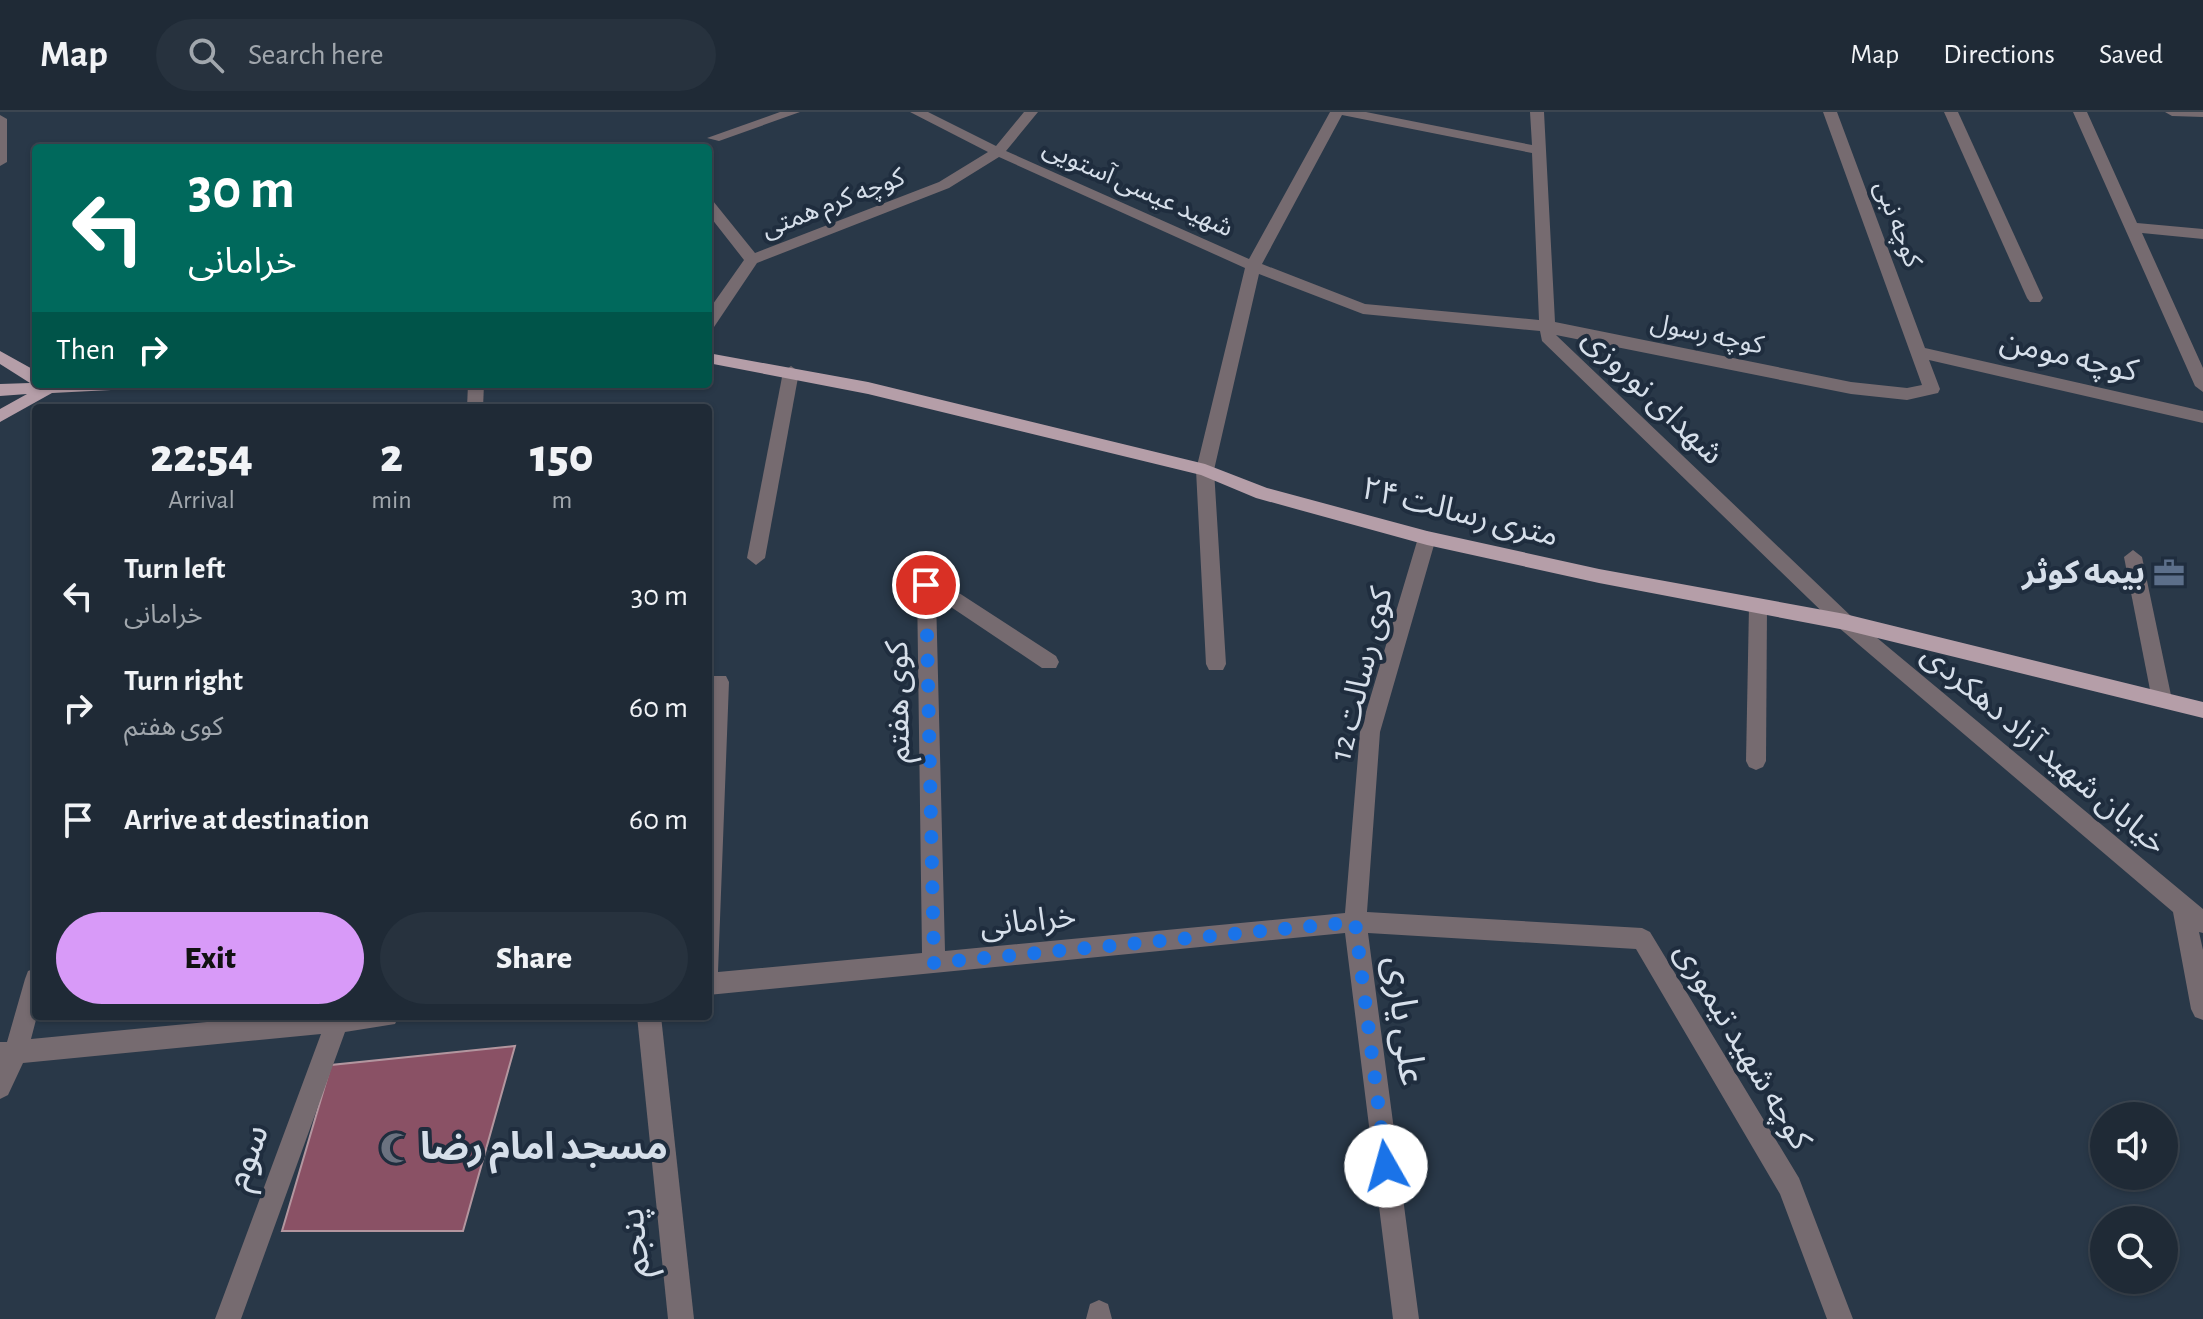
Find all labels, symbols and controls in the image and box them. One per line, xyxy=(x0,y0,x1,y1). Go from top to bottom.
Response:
search box xyxy=(156,19,716,91)
icon: search xyxy=(184,33,228,77)
text: Map xyxy=(40,36,108,74)
text: Search here xyxy=(248,40,384,70)
text: Map xyxy=(1850,41,1899,69)
text: Directions xyxy=(1943,41,2055,69)
text: Saved xyxy=(2099,41,2163,69)
street label: شهید عیسی آستویی xyxy=(1039,133,1237,242)
text: 30 m xyxy=(188,162,295,218)
street label: کوچه کرم همتی xyxy=(758,164,910,248)
icon: left xyxy=(56,176,160,280)
street label: کوچه نبی xyxy=(1867,177,1926,272)
text: خرامانی xyxy=(188,244,297,280)
street label: کوچه رسول xyxy=(1648,309,1766,362)
street label: شهدای نوروزی xyxy=(1575,321,1729,472)
street label: کوچه مومن xyxy=(1996,325,2142,391)
icon: right xyxy=(131,328,175,372)
text: Then xyxy=(56,335,115,365)
text: 22:54 xyxy=(150,433,253,481)
text: 2 xyxy=(380,433,403,481)
text: 150 xyxy=(530,433,594,481)
street label: ۲۴ متری رسالت xyxy=(1358,472,1562,554)
text: Arrival xyxy=(168,487,235,513)
text: min xyxy=(371,487,412,513)
text: m xyxy=(551,487,572,513)
pin xyxy=(892,551,960,619)
text: Turn left xyxy=(124,554,225,584)
office icon: بیمه کوثر xyxy=(2152,556,2186,590)
place label: بیمه کوثر xyxy=(2020,557,2145,591)
icon: arrive xyxy=(904,563,948,607)
icon: left xyxy=(56,574,100,618)
text: 30 m xyxy=(631,581,688,611)
street label: کوی رسالت 12 xyxy=(1324,583,1400,764)
text: خرامانی xyxy=(124,602,203,628)
street label: خیابان شهید آزاد دهکردی xyxy=(1914,638,2172,862)
street label: کوی هفتم xyxy=(881,640,922,763)
text: Turn right xyxy=(124,666,243,696)
icon: right xyxy=(56,686,100,730)
text: 60 m xyxy=(629,693,688,723)
text: کوی هفتم xyxy=(124,714,223,740)
icon: arrive xyxy=(56,798,100,842)
text: Arrive at destination xyxy=(124,805,370,835)
text: 60 m xyxy=(629,805,688,835)
street label: خرامانی xyxy=(978,900,1078,944)
button: Exit xyxy=(56,912,364,1004)
button: Share xyxy=(380,912,688,1004)
street label: کوچه شهید تیموری xyxy=(1666,937,1818,1157)
street label: علی یاری xyxy=(1376,954,1431,1088)
map controls xyxy=(2090,1102,2178,1294)
button: sound xyxy=(2090,1102,2178,1190)
street label: سوم xyxy=(218,1119,284,1197)
position arrow xyxy=(1344,1124,1428,1208)
place label: مسجد امام رضا xyxy=(420,1129,668,1174)
mosque icon: مسجد امام رضا xyxy=(379,1131,413,1165)
street label: پنجم xyxy=(612,1205,666,1280)
button: search xyxy=(2090,1206,2178,1294)

